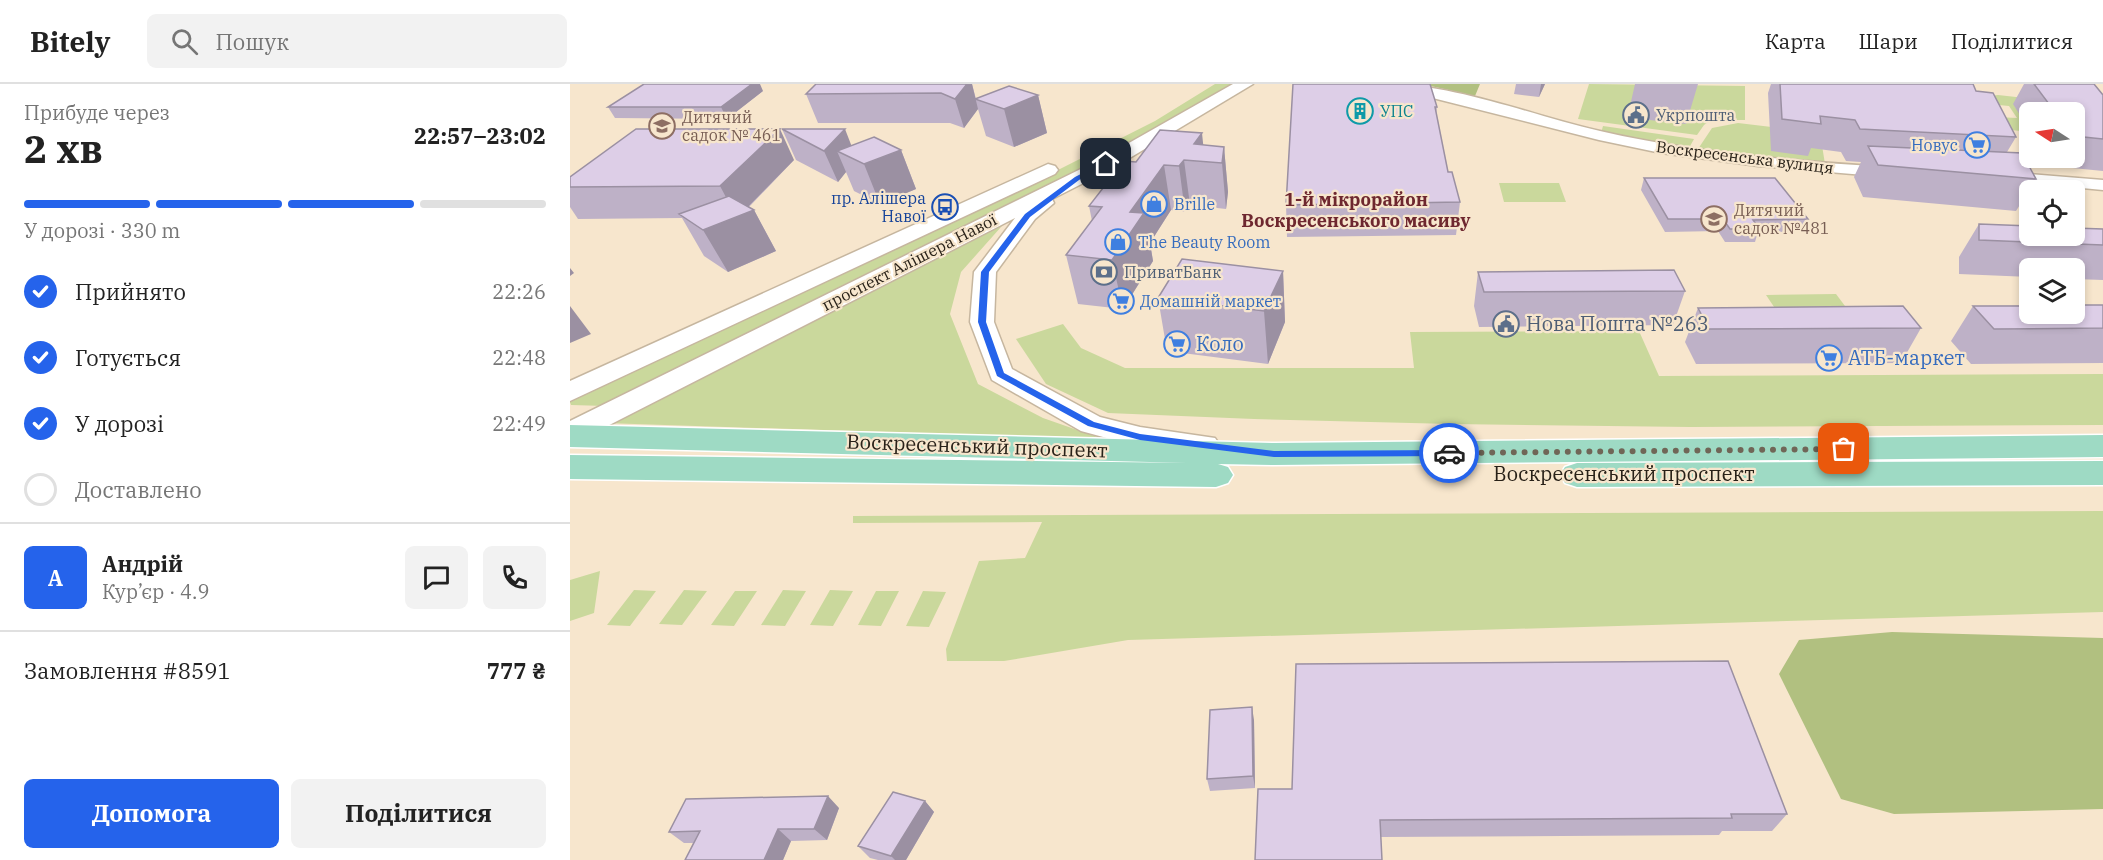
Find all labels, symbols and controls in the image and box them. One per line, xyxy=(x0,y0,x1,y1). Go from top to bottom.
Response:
search box xyxy=(147,14,567,68)
text: Bitely xyxy=(30,23,111,60)
icon: search xyxy=(168,25,201,58)
text: Пошук xyxy=(216,27,289,56)
text: Карта xyxy=(1765,27,1826,55)
text: Шари xyxy=(1859,27,1918,55)
text: Поділитися xyxy=(1951,27,2073,55)
building icon: УПС xyxy=(1345,96,1375,126)
text: Прибуде через xyxy=(24,99,170,126)
public building icon: Укрпошта xyxy=(1621,100,1651,130)
place label: УПС xyxy=(1380,101,1413,121)
north arrow xyxy=(2019,102,2085,168)
map controls xyxy=(2019,102,2085,324)
place label: Укрпошта xyxy=(1656,105,1736,125)
place label: Дитячий садок № 461 xyxy=(682,107,781,145)
school or university icon: Дитячий садок № 461 xyxy=(647,111,677,141)
text: 22:57–23:02 xyxy=(414,121,546,150)
text: 2 хв xyxy=(24,123,103,174)
supermarket icon: Новус xyxy=(1962,130,1992,160)
place label: Новус xyxy=(1911,135,1958,155)
street label: Воскресенська вулиця xyxy=(1655,136,1835,178)
pin xyxy=(1080,138,1131,189)
icon: home xyxy=(1089,147,1122,180)
button: locate xyxy=(2019,180,2085,246)
place label: пр. Алішера Навої xyxy=(831,188,926,226)
district label: 1-й мікрорайон Воскресенського масиву xyxy=(1241,188,1471,232)
shop icon: Brille xyxy=(1139,189,1169,219)
bus stop icon: пр. Алішера Навої xyxy=(930,192,960,222)
place label: Brille xyxy=(1174,194,1215,214)
place label: Дитячий садок №481 xyxy=(1734,200,1829,238)
school or university icon: Дитячий садок №481 xyxy=(1699,204,1729,234)
street label: проспект Алішера Навої xyxy=(818,209,1000,315)
text: У дорозі · 330 m xyxy=(24,217,180,244)
shop icon: The Beauty Room xyxy=(1103,227,1133,257)
place label: The Beauty Room xyxy=(1138,232,1271,252)
bank icon: ПриватБанк xyxy=(1089,257,1119,287)
button: layers xyxy=(2019,258,2085,324)
place label: ПриватБанк xyxy=(1124,262,1222,282)
icon: check xyxy=(24,275,57,308)
text: Прийнято xyxy=(75,277,186,306)
text: 22:26 xyxy=(492,278,546,305)
supermarket icon: Домашній маркет xyxy=(1106,286,1136,316)
place label: Домашній маркет xyxy=(1140,291,1281,311)
public building icon: Нова Пошта №263 xyxy=(1491,309,1521,339)
place label: Нова Пошта №263 xyxy=(1526,310,1709,337)
supermarket icon: Коло xyxy=(1162,329,1192,359)
place label: Коло xyxy=(1196,330,1244,357)
icon: check xyxy=(24,341,57,374)
text: Готується xyxy=(75,343,181,372)
supermarket icon: АТБ-маркет xyxy=(1814,343,1844,373)
text: 22:48 xyxy=(492,344,546,371)
place label: АТБ-маркет xyxy=(1848,344,1965,371)
icon: check xyxy=(24,407,57,440)
text: У дорозі xyxy=(75,409,164,438)
text: 22:49 xyxy=(492,410,546,437)
courier xyxy=(1419,423,1479,483)
pin xyxy=(1818,423,1869,474)
street label: Воскресенський проспект xyxy=(846,427,1108,464)
icon: bag xyxy=(1827,432,1860,465)
icon: car xyxy=(1433,437,1466,470)
street label: Воскресенський проспект xyxy=(1493,460,1755,487)
text: Доставлено xyxy=(75,475,202,504)
button: chat xyxy=(405,546,468,609)
button: phone xyxy=(483,546,546,609)
text: Андрій xyxy=(102,549,183,578)
text: А xyxy=(48,563,63,592)
text: Кур’єр · 4.9 xyxy=(102,578,209,605)
text: Замовлення #8591 xyxy=(24,656,231,685)
text: 777 ₴ xyxy=(487,656,546,685)
button: Допомога xyxy=(24,779,279,848)
button: Поділитися xyxy=(291,779,546,848)

